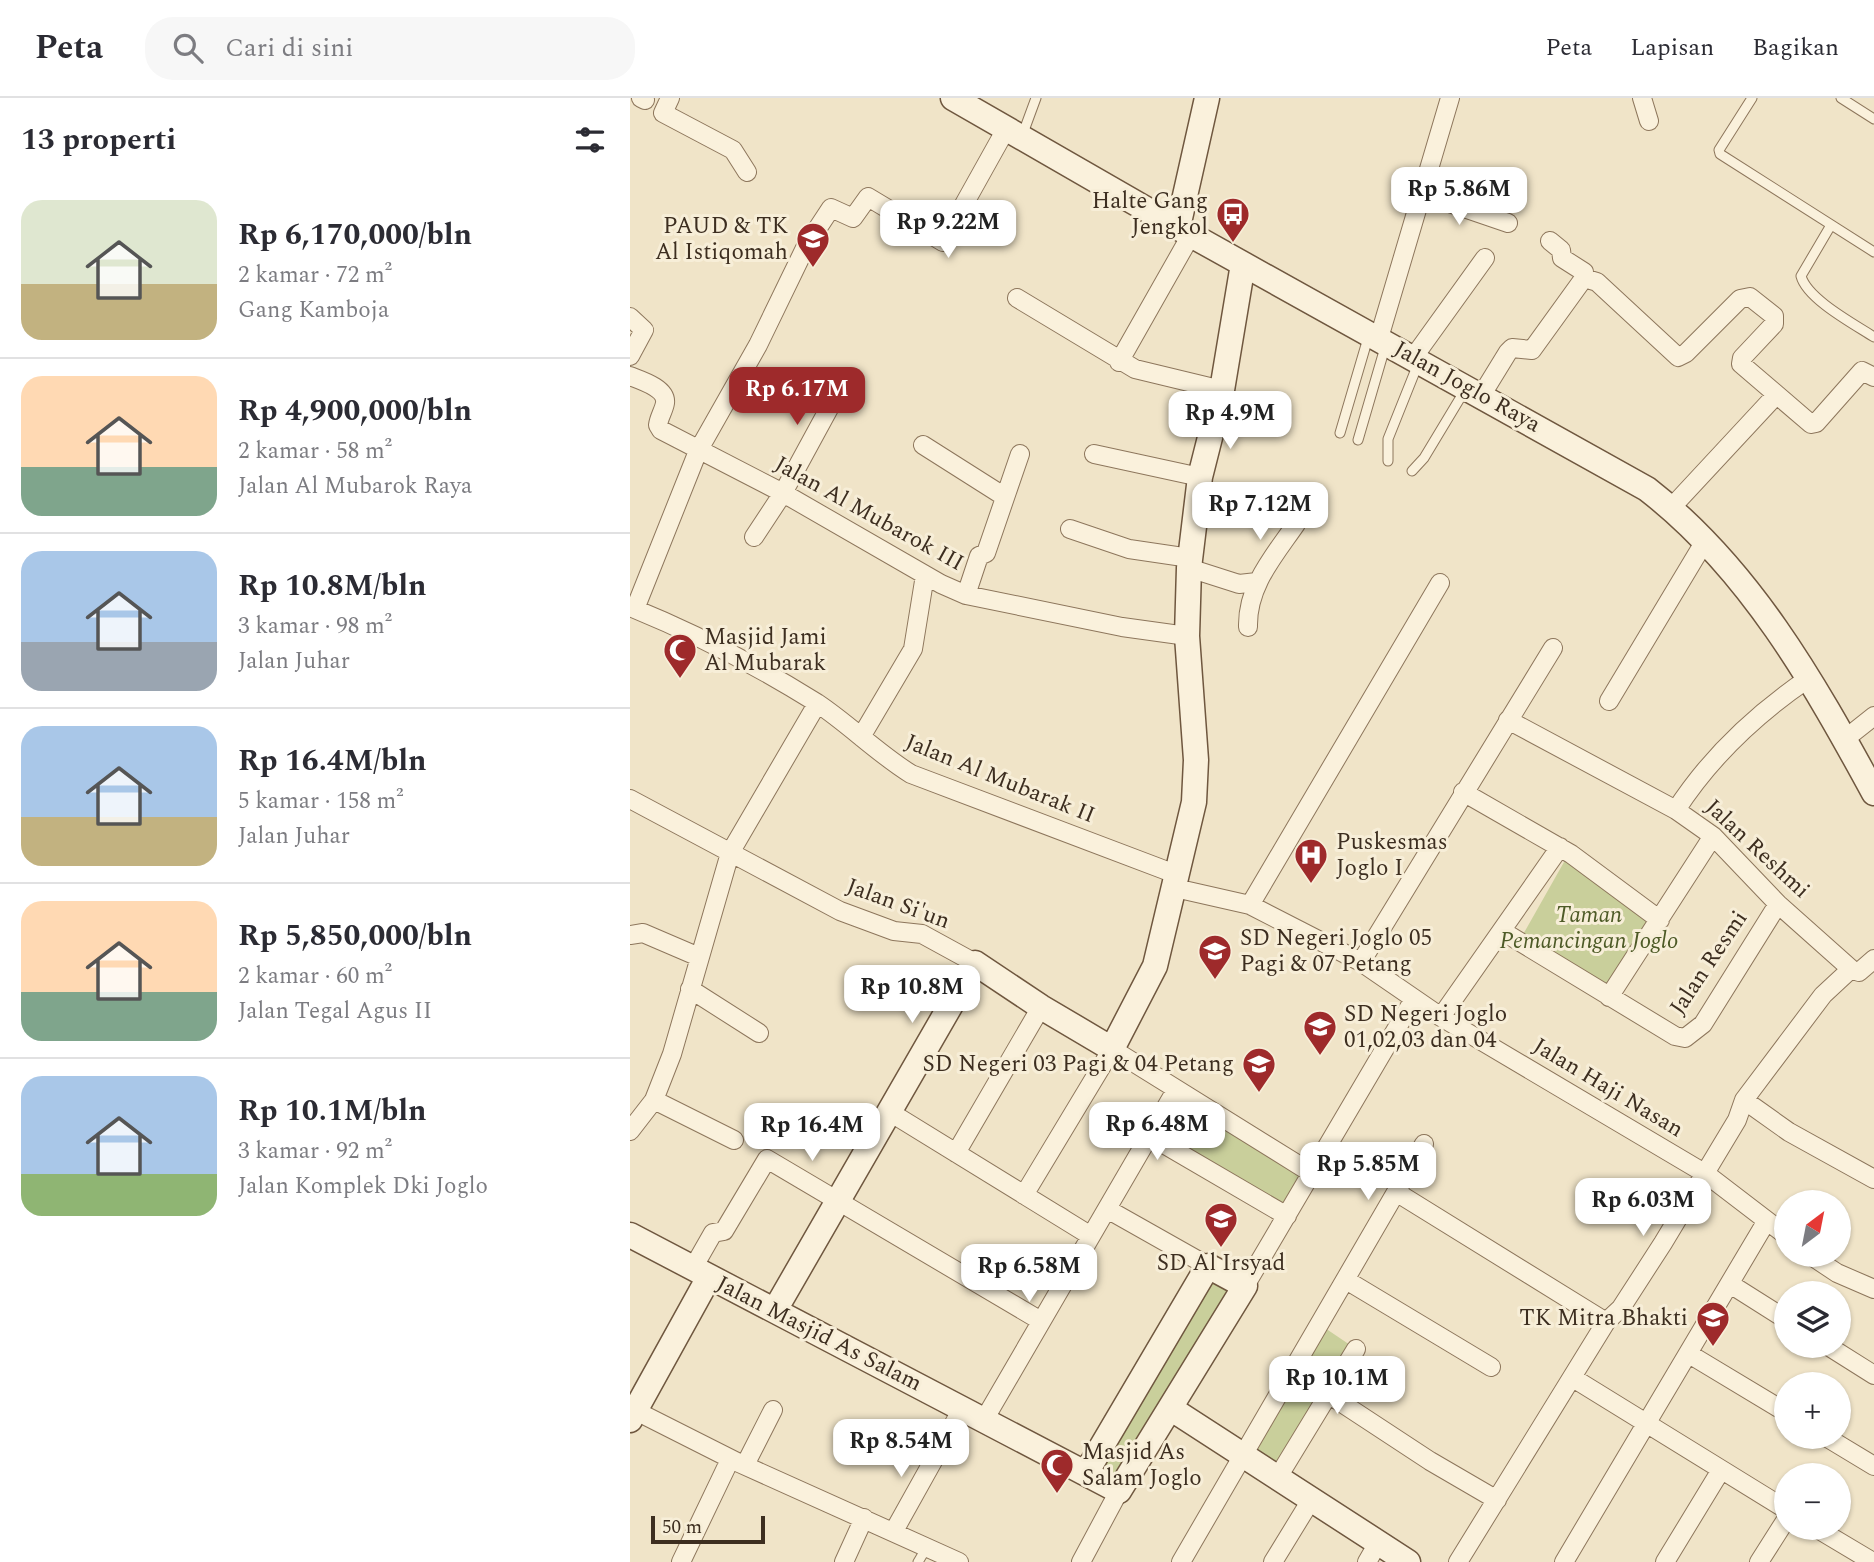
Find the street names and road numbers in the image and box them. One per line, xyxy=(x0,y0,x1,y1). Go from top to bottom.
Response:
street label: Jalan Joglo Raya xyxy=(1387,332,1547,442)
street label: Jalan Al Mubarok III xyxy=(768,447,970,581)
street label: Jalan Al Mubarak II xyxy=(900,725,1100,833)
street label: Jalan Reshmi xyxy=(1696,791,1818,907)
street label: Jalan Si'un xyxy=(841,869,955,939)
street label: Jalan Resmi xyxy=(1661,904,1757,1022)
street label: Jalan Haji Nasan xyxy=(1526,1029,1690,1147)
street label: Jalan Masjid As Salam xyxy=(710,1267,928,1401)

